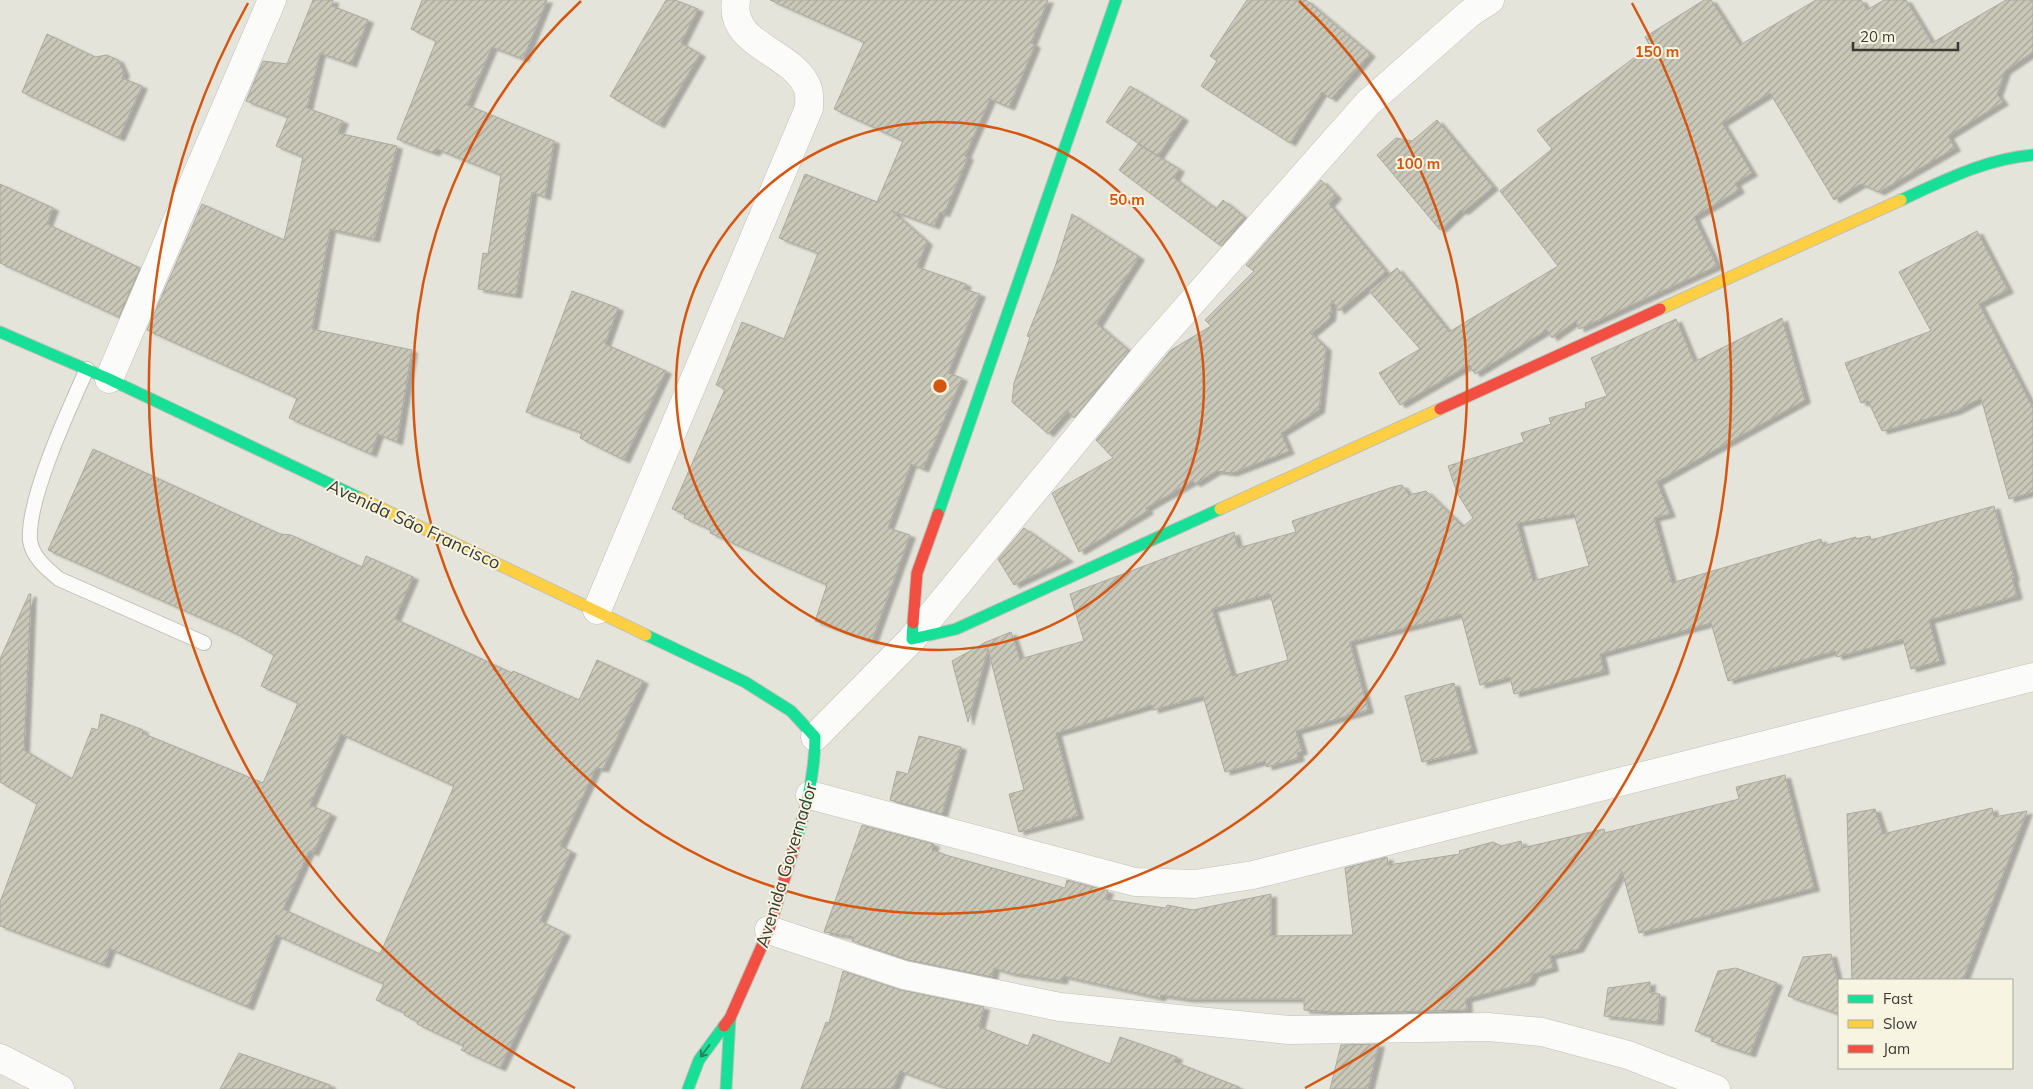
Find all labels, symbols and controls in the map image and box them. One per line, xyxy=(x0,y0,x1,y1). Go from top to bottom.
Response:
scale bar xyxy=(1853,20,1958,52)
text: 20 m xyxy=(1860,27,1895,46)
text: 150 m xyxy=(1635,42,1679,61)
text: 100 m xyxy=(1396,154,1440,173)
text: 50 m xyxy=(1109,190,1145,209)
centre of rings xyxy=(931,377,949,395)
street label: Avenida São Francisco xyxy=(324,474,504,574)
street label: Avenida Governador xyxy=(750,779,822,950)
legend xyxy=(1838,979,2013,1069)
text: Fast xyxy=(1883,989,1913,1008)
text: Slow xyxy=(1883,1014,1917,1033)
text: Jam xyxy=(1883,1039,1910,1058)
one-way arrow xyxy=(700,1044,711,1057)

